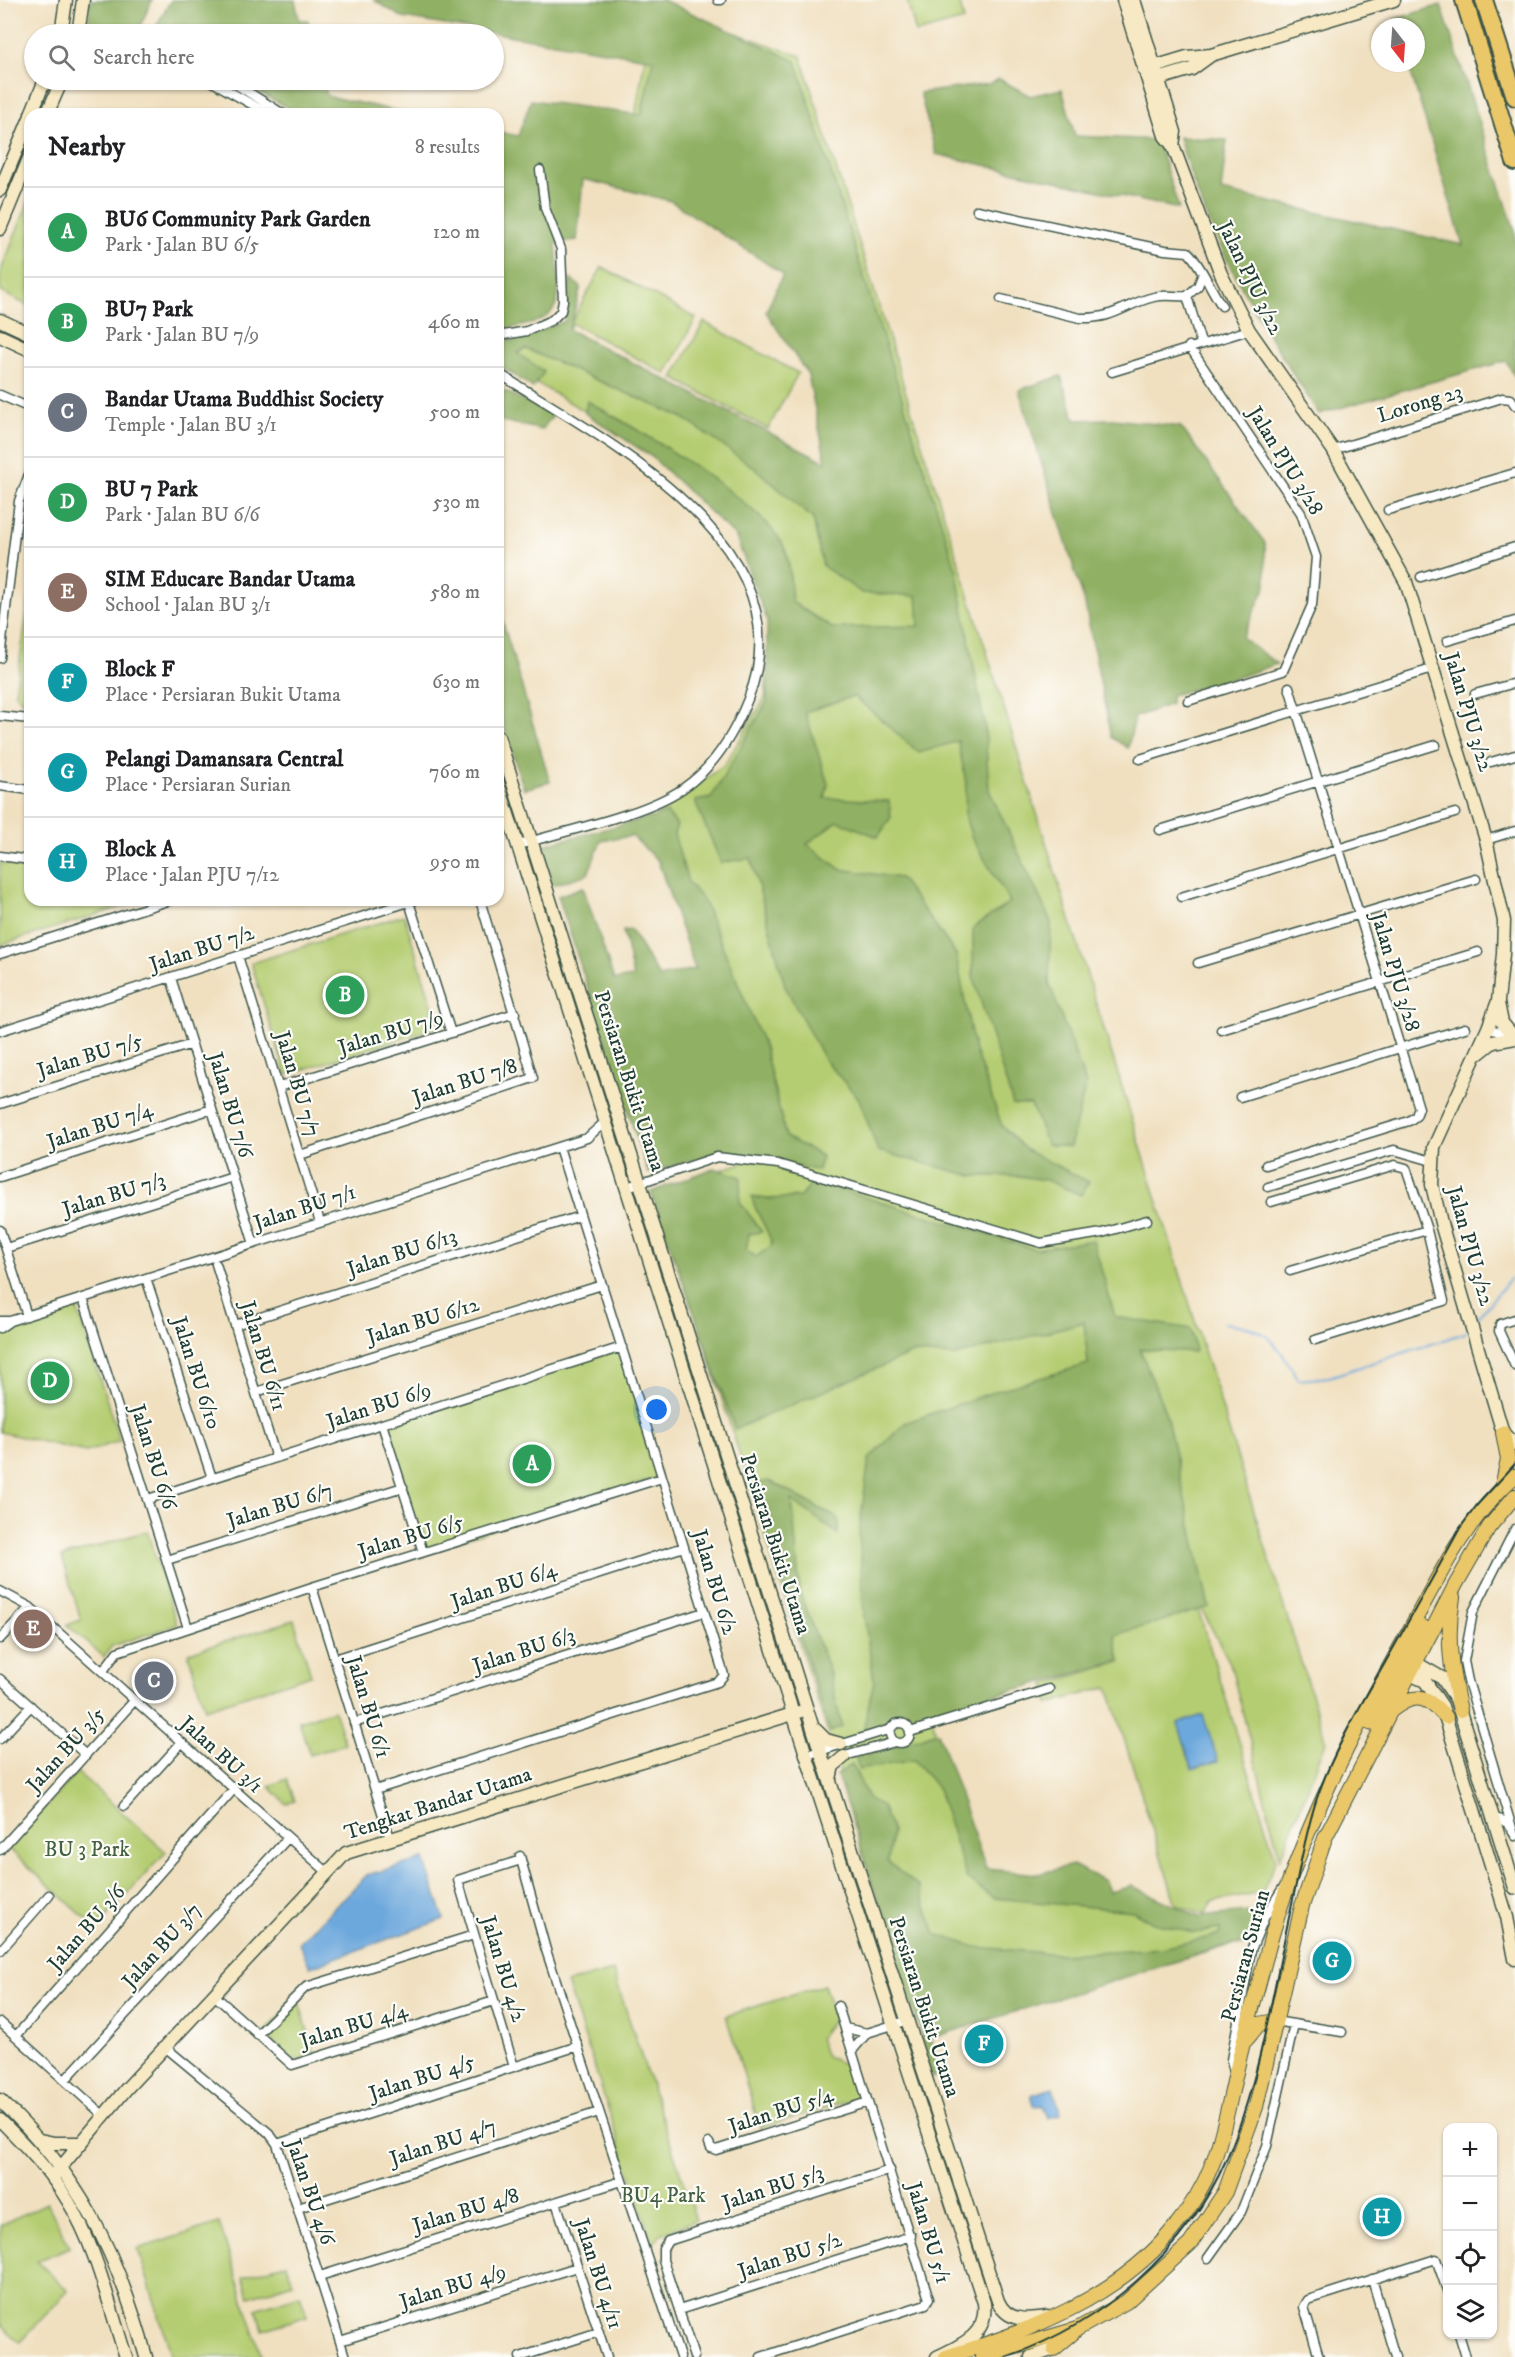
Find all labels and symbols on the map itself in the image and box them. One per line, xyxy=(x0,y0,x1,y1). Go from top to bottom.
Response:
north arrow xyxy=(1371,18,1425,72)
street label: Jalan PJU 3/22 xyxy=(1210,215,1289,340)
street label: Lorong 23 xyxy=(1375,379,1465,429)
street label: Jalan PJU 3/28 xyxy=(1240,400,1329,520)
street label: Jalan PJU 3/22 xyxy=(1437,647,1499,775)
street label: Jalan PJU 3/28 xyxy=(1364,907,1425,1035)
street label: Jalan BU 7/2 xyxy=(145,920,258,979)
pin: B xyxy=(326,972,364,1018)
street label: Persiaran Bukit Utama xyxy=(588,987,671,1175)
street label: Jalan BU 7/9 xyxy=(333,1005,447,1062)
street label: Jalan BU 7/7 xyxy=(268,1026,325,1140)
street label: Jalan BU 7/5 xyxy=(32,1028,146,1085)
street label: Jalan BU 7/6 xyxy=(201,1047,259,1162)
street label: Jalan BU 7/8 xyxy=(407,1053,521,1112)
street label: Jalan BU 7/4 xyxy=(42,1096,157,1156)
street label: Jalan BU 7/3 xyxy=(58,1167,168,1224)
street label: Jalan BU 7/1 xyxy=(249,1179,359,1237)
street label: Jalan PJU 3/22 xyxy=(1440,1181,1500,1309)
street label: Jalan BU 6/13 xyxy=(342,1223,460,1284)
street label: Jalan BU 6/12 xyxy=(362,1291,483,1351)
street label: Jalan BU 6/11 xyxy=(233,1296,292,1414)
street label: Jalan BU 6/10 xyxy=(165,1311,226,1433)
pin: D xyxy=(31,1358,70,1404)
street label: Jalan BU 6/9 xyxy=(321,1377,435,1436)
your location xyxy=(642,1395,671,1424)
street label: Jalan BU 6/6 xyxy=(123,1399,183,1514)
pin: A xyxy=(512,1442,552,1486)
street label: Persiaran Bukit Utama xyxy=(734,1450,817,1638)
street label: Jalan BU 6/7 xyxy=(222,1478,336,1535)
street label: Jalan BU 6/5 xyxy=(353,1509,467,1566)
street label: Jalan BU 6/2 xyxy=(685,1524,742,1638)
street label: Jalan BU 6/4 xyxy=(446,1556,561,1616)
pin: E xyxy=(14,1606,52,1652)
street label: Jalan BU 6/3 xyxy=(468,1622,578,1680)
street label: Jalan BU 6/1 xyxy=(340,1651,396,1761)
pin: C xyxy=(134,1658,174,1704)
street label: Jalan BU 3/5 xyxy=(20,1702,111,1799)
street label: Jalan BU 3/1 xyxy=(173,1710,268,1799)
street label: Tengkat Bandar Utama xyxy=(341,1761,535,1847)
park label: BU 3 Park xyxy=(44,1837,130,1863)
street label: Jalan BU 3/6 xyxy=(41,1879,132,1978)
street label: Persiaran Surian xyxy=(1216,1887,1276,2025)
street label: Jalan BU 3/7 xyxy=(116,1898,207,1996)
street label: Jalan BU 4/2 xyxy=(474,1911,532,2026)
street label: Persiaran Bukit Utama xyxy=(883,1913,966,2101)
pin: G xyxy=(1312,1938,1352,1984)
street label: Jalan BU 4/4 xyxy=(295,1997,412,2055)
pin: F xyxy=(964,2022,1004,2066)
street label: Jalan BU 4/5 xyxy=(364,2049,478,2108)
street label: Jalan BU 5/4 xyxy=(723,2082,838,2141)
street label: Jalan BU 4/7 xyxy=(385,2114,499,2173)
street label: Jalan BU 4/6 xyxy=(279,2134,341,2249)
street label: Jalan BU 5/3 xyxy=(717,2159,827,2217)
street label: Jalan BU 5/1 xyxy=(900,2177,956,2287)
street label: Jalan BU 4/8 xyxy=(408,2183,522,2240)
park label: BU4 Park xyxy=(620,2183,706,2209)
pin: H xyxy=(1362,2194,1402,2240)
street label: Jalan BU 4/11 xyxy=(567,2214,628,2333)
street label: Jalan BU 5/2 xyxy=(733,2227,846,2286)
street label: Jalan BU 4/9 xyxy=(395,2259,509,2316)

